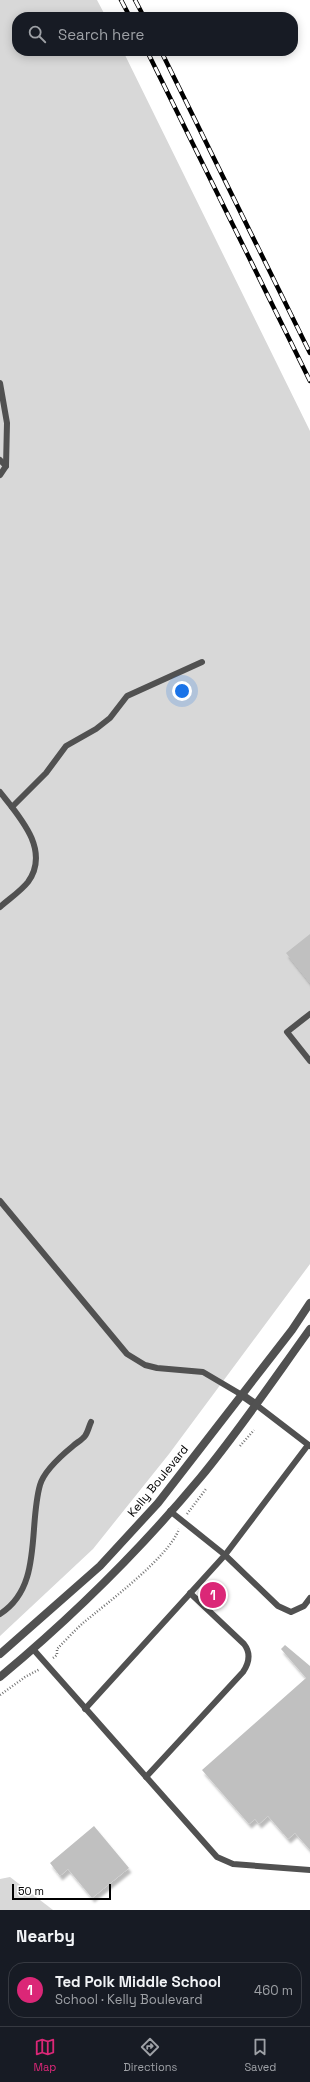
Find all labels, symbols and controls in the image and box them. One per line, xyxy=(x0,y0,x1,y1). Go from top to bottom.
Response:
search box xyxy=(12,12,298,56)
icon: search xyxy=(26,23,48,45)
text: Search here xyxy=(58,25,144,44)
your location xyxy=(172,681,192,701)
street label: Kelly Boulevard xyxy=(124,1442,192,1520)
pin: 1 xyxy=(200,1580,226,1610)
scale bar xyxy=(12,1882,111,1901)
text: 50 m xyxy=(18,1884,44,1898)
text: Nearby xyxy=(16,1925,75,1947)
text: Ted Polk Middle School xyxy=(55,1972,221,1991)
text: 1 xyxy=(27,1982,33,1999)
text: 460 m xyxy=(254,1982,293,1999)
text: School · Kelly Boulevard xyxy=(55,1991,203,2008)
tab: Map xyxy=(34,2036,56,2074)
tab: Directions xyxy=(123,2036,177,2074)
tab: Saved xyxy=(244,2036,276,2074)

